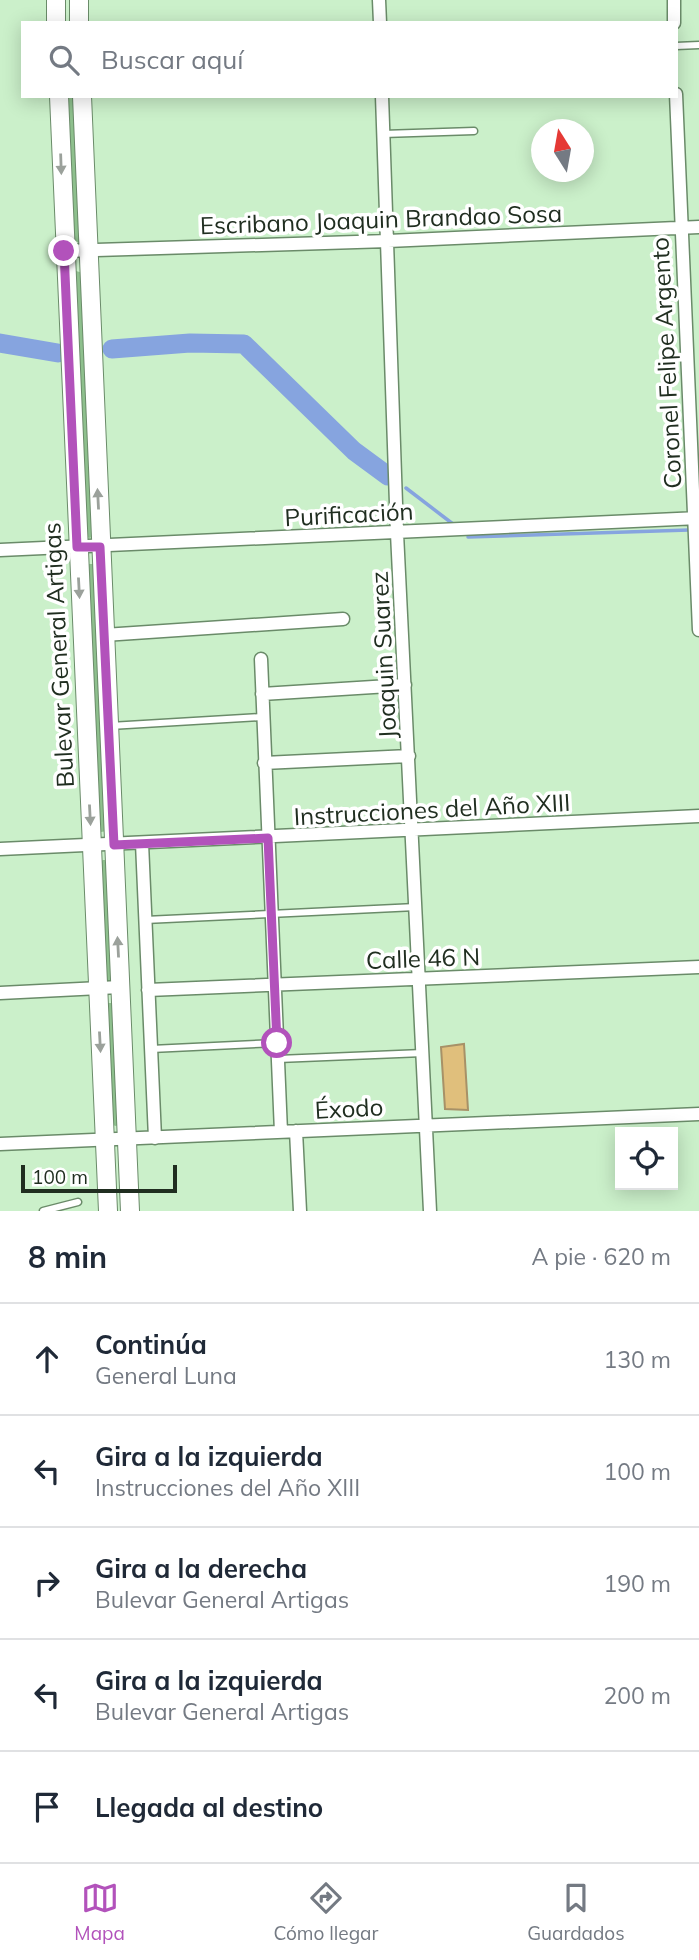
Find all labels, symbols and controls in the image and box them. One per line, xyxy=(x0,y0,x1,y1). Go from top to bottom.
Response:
search box xyxy=(21,21,678,98)
icon: search xyxy=(45,41,83,79)
text: Buscar aquí xyxy=(101,43,244,76)
north arrow xyxy=(531,119,594,182)
one-way arrow xyxy=(55,154,67,176)
street label: Escribano Joaquin Brandao Sosa xyxy=(199,198,563,240)
route end xyxy=(48,235,79,266)
street label: Coronel Felipe Argento xyxy=(644,237,688,489)
one-way arrow xyxy=(92,488,103,510)
street label: Purificación xyxy=(284,496,414,532)
street label: Bulevar General Artigas xyxy=(36,522,80,788)
street label: Joaquin Suarez xyxy=(364,571,402,739)
one-way arrow xyxy=(74,577,85,599)
street label: Instrucciones del Año XIII xyxy=(293,787,571,831)
one-way arrow xyxy=(84,804,95,826)
one-way arrow xyxy=(113,936,124,958)
street label: Calle 46 N xyxy=(365,941,481,975)
route start xyxy=(261,1027,292,1058)
one-way arrow xyxy=(95,1031,106,1053)
street label: Éxodo xyxy=(314,1091,384,1125)
map controls xyxy=(615,1127,678,1190)
button: locate xyxy=(615,1127,678,1190)
scale bar xyxy=(21,1162,177,1194)
text: 100 m xyxy=(32,1165,88,1189)
text: 8 min xyxy=(28,1238,107,1276)
text: A pie · 620 m xyxy=(531,1242,671,1271)
text: Continúa xyxy=(95,1328,207,1361)
icon: ahead xyxy=(28,1340,66,1378)
text: 130 m xyxy=(603,1345,671,1374)
text: General Luna xyxy=(95,1361,237,1390)
text: Gira a la izquierda xyxy=(95,1440,323,1473)
icon: left xyxy=(28,1452,66,1490)
text: 100 m xyxy=(603,1457,671,1486)
text: Instrucciones del Año XIII xyxy=(95,1473,360,1502)
text: Gira a la derecha xyxy=(95,1552,307,1585)
icon: right xyxy=(28,1564,66,1602)
text: 190 m xyxy=(603,1569,671,1598)
text: Bulevar General Artigas xyxy=(95,1585,349,1614)
text: Gira a la izquierda xyxy=(95,1664,323,1697)
icon: left xyxy=(28,1676,66,1714)
text: 200 m xyxy=(603,1681,671,1710)
text: Bulevar General Artigas xyxy=(95,1697,349,1726)
icon: arrive xyxy=(28,1788,66,1826)
text: Llegada al destino xyxy=(95,1791,323,1824)
tab: Mapa xyxy=(74,1879,125,1945)
tab: Cómo llegar xyxy=(274,1879,378,1945)
tab: Guardados xyxy=(527,1879,625,1945)

